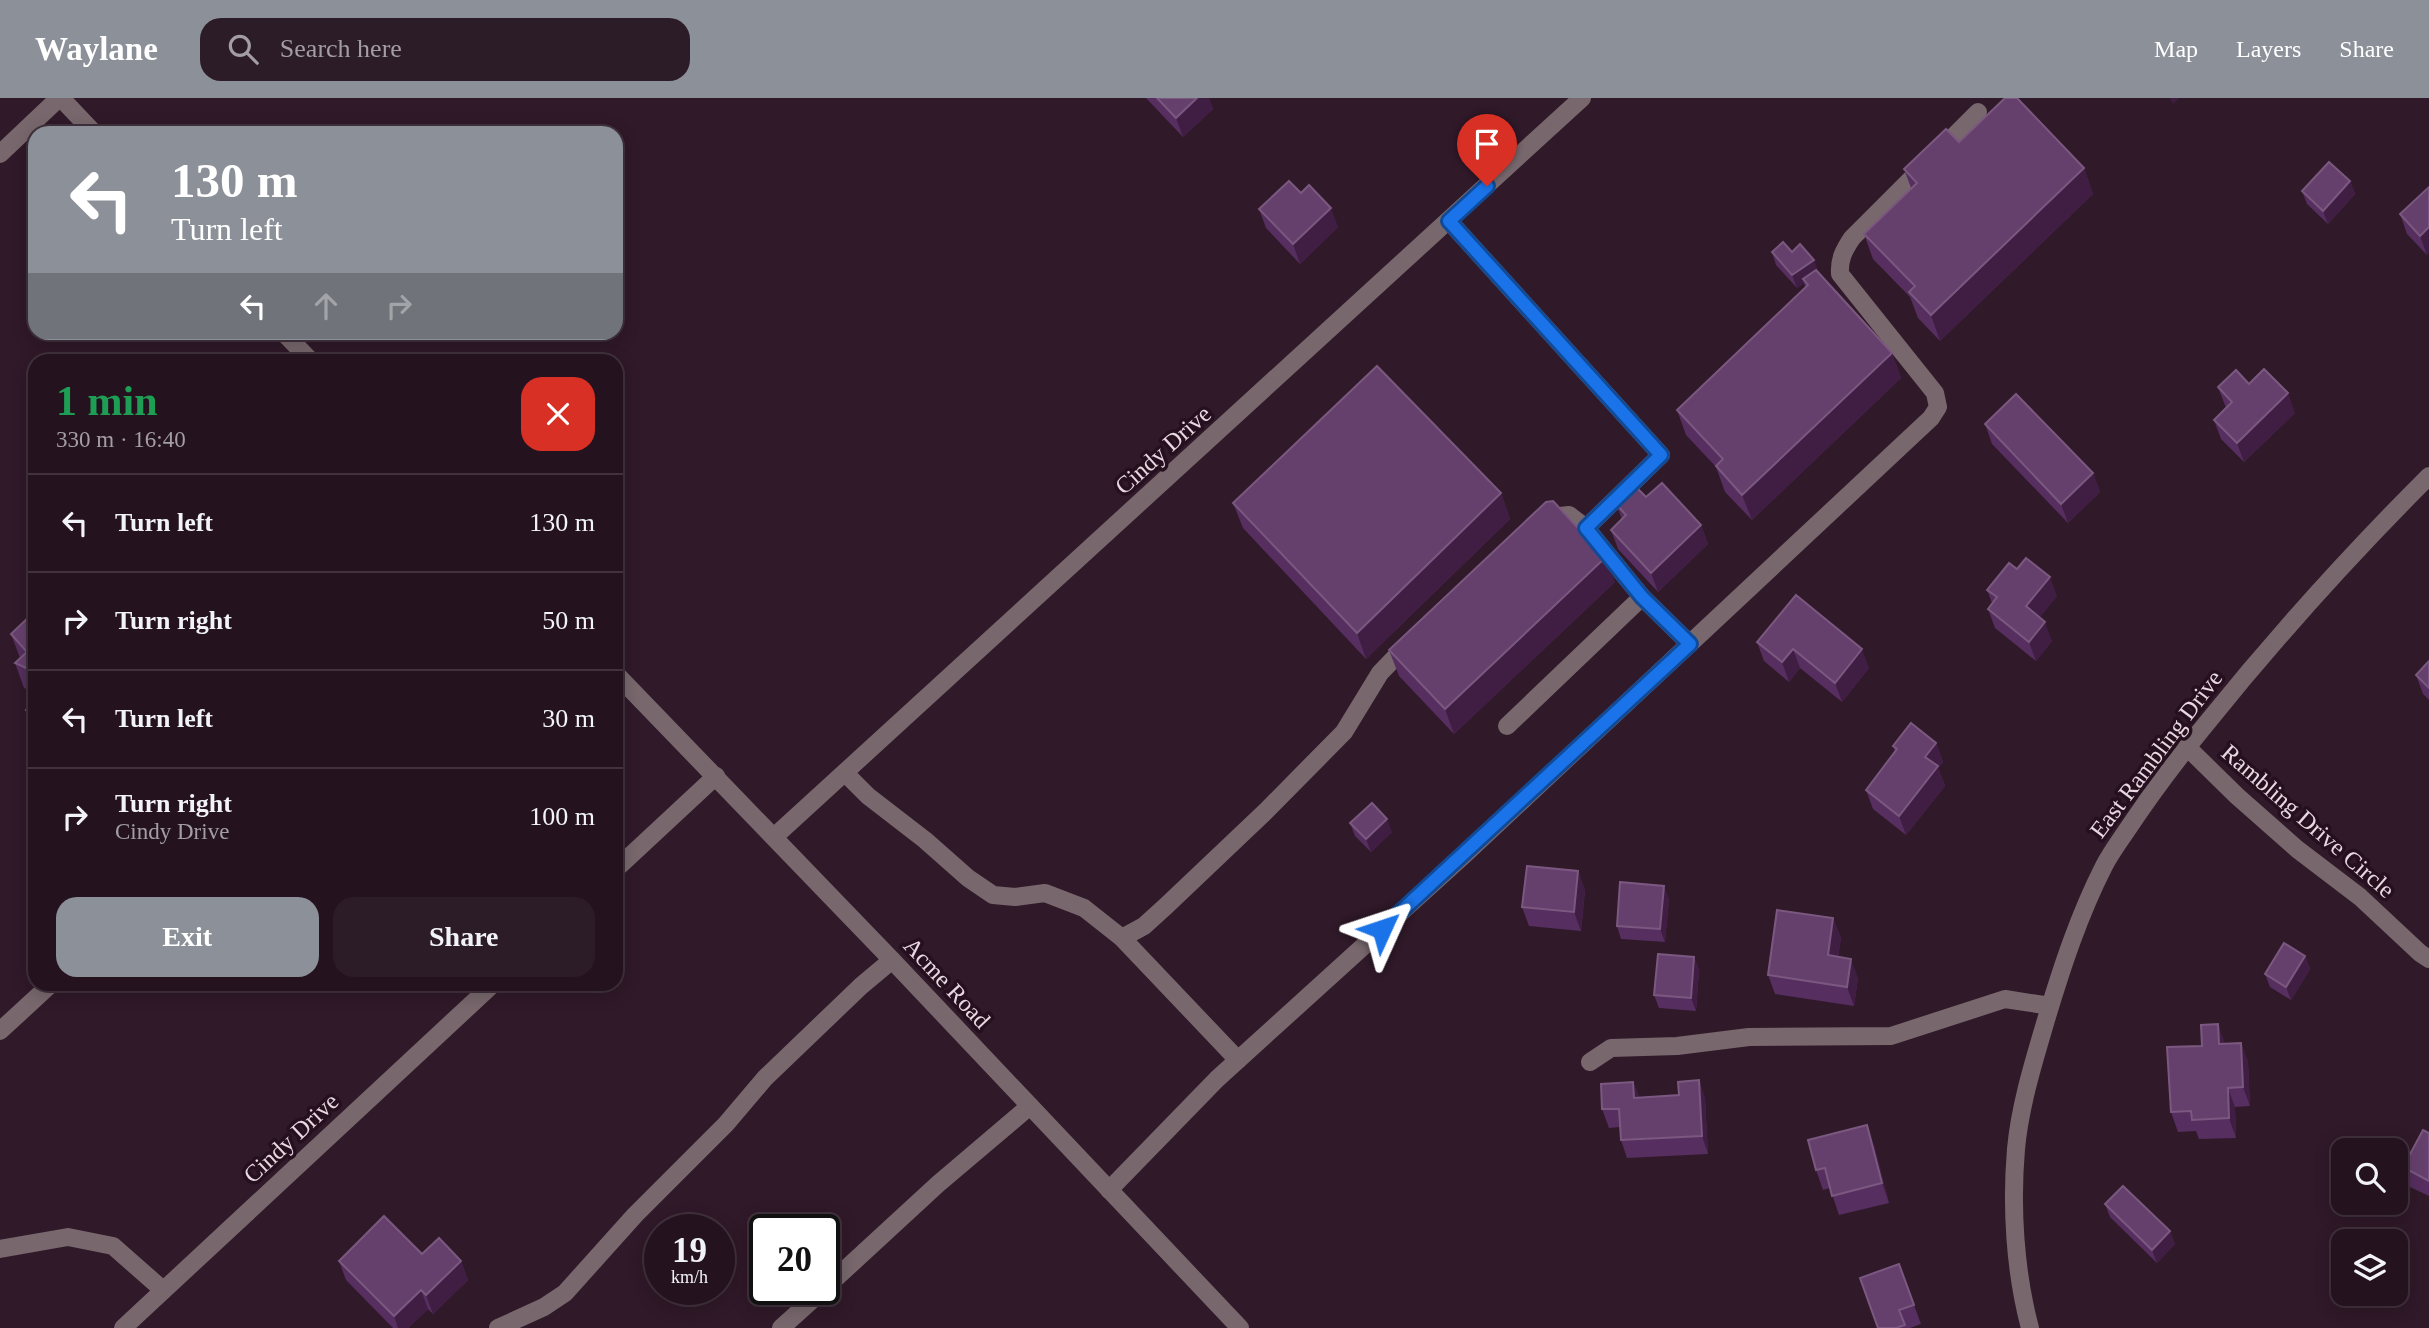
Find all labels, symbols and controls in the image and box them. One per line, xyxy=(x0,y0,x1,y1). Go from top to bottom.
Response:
search box xyxy=(200,18,690,81)
icon: search xyxy=(224,30,262,68)
text: Waylane xyxy=(35,31,158,67)
text: Search here xyxy=(280,34,402,63)
text: Map xyxy=(2154,36,2198,62)
text: Layers xyxy=(2236,36,2301,62)
text: Share xyxy=(2339,36,2394,62)
pin xyxy=(1457,114,1517,186)
icon: arrive xyxy=(1468,125,1506,163)
text: 130 m xyxy=(171,153,298,208)
icon: left xyxy=(56,154,147,245)
text: Turn left xyxy=(171,211,283,247)
icon: left xyxy=(234,287,272,325)
icon: ahead xyxy=(307,287,345,325)
icon: right xyxy=(380,287,418,325)
button: close xyxy=(521,377,595,451)
text: 1 min xyxy=(56,378,158,424)
street label: Cindy Drive xyxy=(1110,400,1216,500)
text: 330 m · 16:40 xyxy=(56,427,186,452)
icon: left xyxy=(56,504,94,542)
text: Turn left xyxy=(115,508,213,537)
text: 130 m xyxy=(529,508,595,537)
icon: right xyxy=(56,602,94,640)
text: Turn right xyxy=(115,606,232,635)
text: 50 m xyxy=(542,606,595,635)
street label: East Rambling Drive xyxy=(2085,665,2227,843)
icon: left xyxy=(56,700,94,738)
text: Turn left xyxy=(115,704,213,733)
text: 30 m xyxy=(542,704,595,733)
street label: Rambling Drive Circle xyxy=(2216,739,2400,903)
text: Turn right xyxy=(115,789,232,818)
icon: right xyxy=(56,798,94,836)
text: 100 m xyxy=(529,802,595,831)
text: Cindy Drive xyxy=(115,819,229,844)
position arrow xyxy=(1345,892,1419,966)
button: Exit xyxy=(56,897,319,977)
button: Share xyxy=(333,897,595,977)
street label: Acme Road xyxy=(899,932,995,1034)
street label: Cindy Drive xyxy=(238,1088,344,1188)
map controls xyxy=(2331,1138,2408,1306)
button: search xyxy=(2331,1138,2408,1215)
speed limit sign: 20 xyxy=(749,1214,840,1305)
button: layers xyxy=(2331,1229,2408,1306)
text: 19 xyxy=(672,1231,707,1270)
text: km/h xyxy=(671,1267,708,1287)

